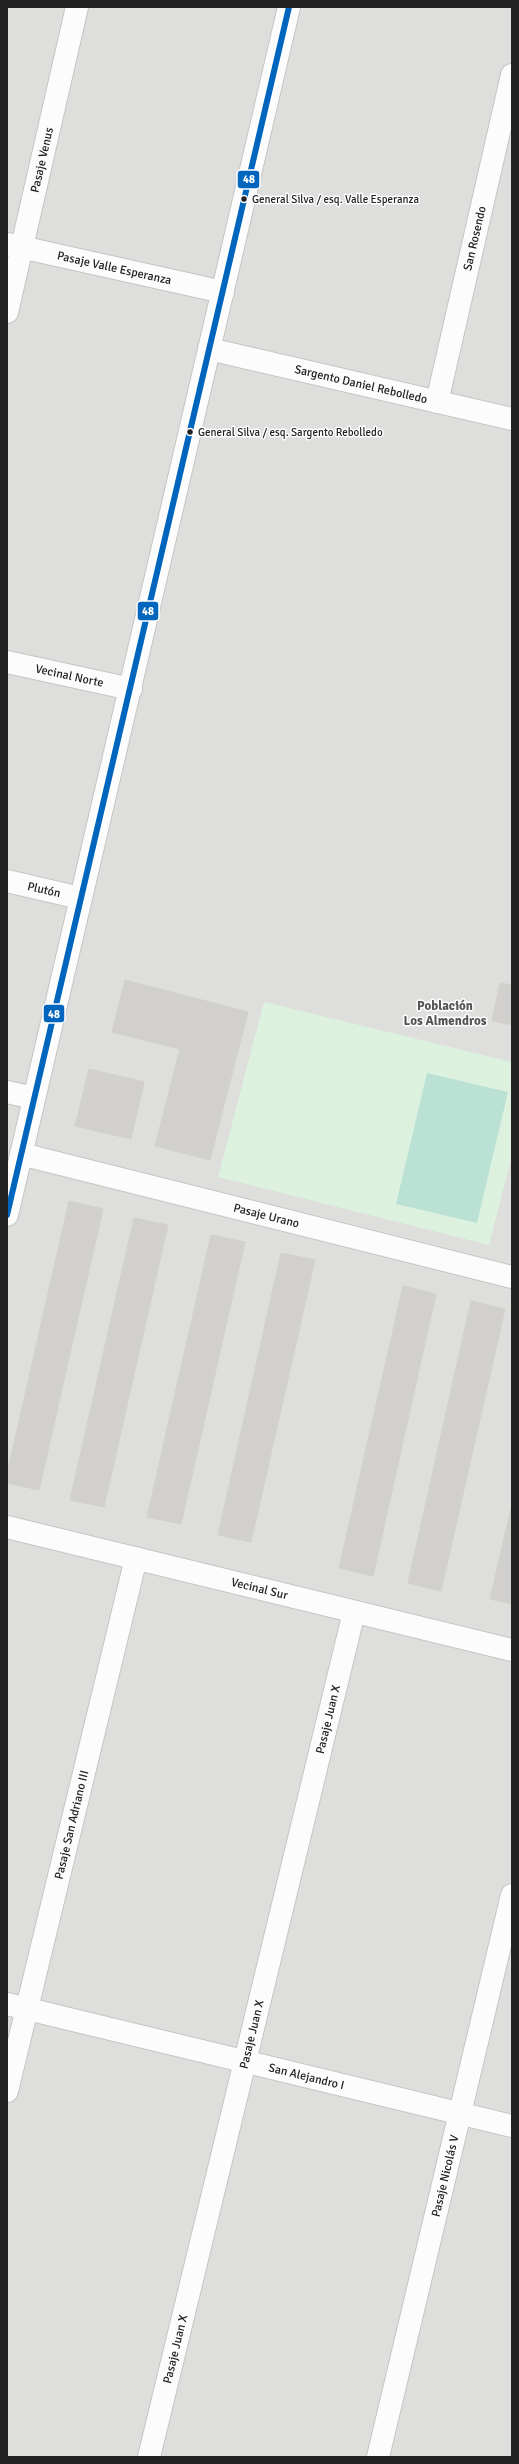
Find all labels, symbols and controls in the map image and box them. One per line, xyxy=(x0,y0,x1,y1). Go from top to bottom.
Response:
street label: Pasaje Venus xyxy=(27,126,57,194)
line badge: 48 xyxy=(237,170,260,189)
text: 48 xyxy=(243,173,255,186)
place label: General Silva / esq. Valle Esperanza xyxy=(252,193,419,206)
marker: General Silva / esq. Valle Esperanza xyxy=(239,194,249,204)
street label: San Rosendo xyxy=(460,205,489,272)
street label: Pasaje Valle Esperanza xyxy=(56,248,173,288)
street label: Sargento Daniel Rebolledo xyxy=(293,362,429,407)
place label: General Silva / esq. Sargento Rebolledo xyxy=(198,426,383,439)
marker: General Silva / esq. Sargento Rebolledo xyxy=(185,427,195,437)
line badge: 48 xyxy=(137,601,159,621)
text: 48 xyxy=(142,605,154,618)
street label: Vecinal Norte xyxy=(34,661,105,690)
street label: Plutón xyxy=(26,878,62,901)
district label: Población Los Almendros xyxy=(404,998,487,1029)
line badge: 48 xyxy=(43,1004,65,1023)
text: 48 xyxy=(48,1008,60,1021)
street label: Pasaje Urano xyxy=(232,1200,301,1231)
street label: Vecinal Sur xyxy=(230,1574,290,1603)
street label: Pasaje Juan X xyxy=(312,1683,344,1755)
street label: Pasaje San Adriano III xyxy=(51,1769,92,1881)
street label: Pasaje Juan X xyxy=(236,1998,267,2070)
street label: San Alejandro I xyxy=(267,2060,346,2093)
street label: Pasaje Nicolás V xyxy=(428,2133,462,2218)
street label: Pasaje Juan X xyxy=(160,2313,191,2385)

